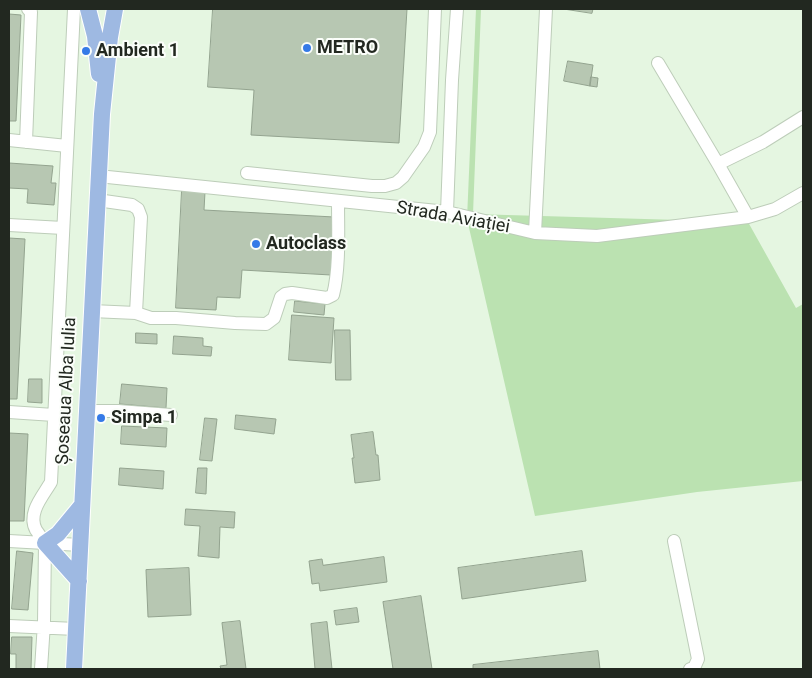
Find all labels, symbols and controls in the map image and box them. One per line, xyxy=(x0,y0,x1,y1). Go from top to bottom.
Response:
place label: METRO xyxy=(317,37,378,59)
place label: Ambient 1 xyxy=(96,40,179,62)
marker: METRO xyxy=(301,42,313,54)
marker: Ambient 1 xyxy=(80,45,92,57)
street label: Strada Aviației xyxy=(395,197,511,239)
place label: Autoclass xyxy=(266,233,346,255)
marker: Autoclass xyxy=(250,238,262,250)
street label: Șoseaua Alba Iulia xyxy=(52,317,82,465)
place label: Simpa 1 xyxy=(111,407,177,429)
marker: Simpa 1 xyxy=(95,412,107,424)

